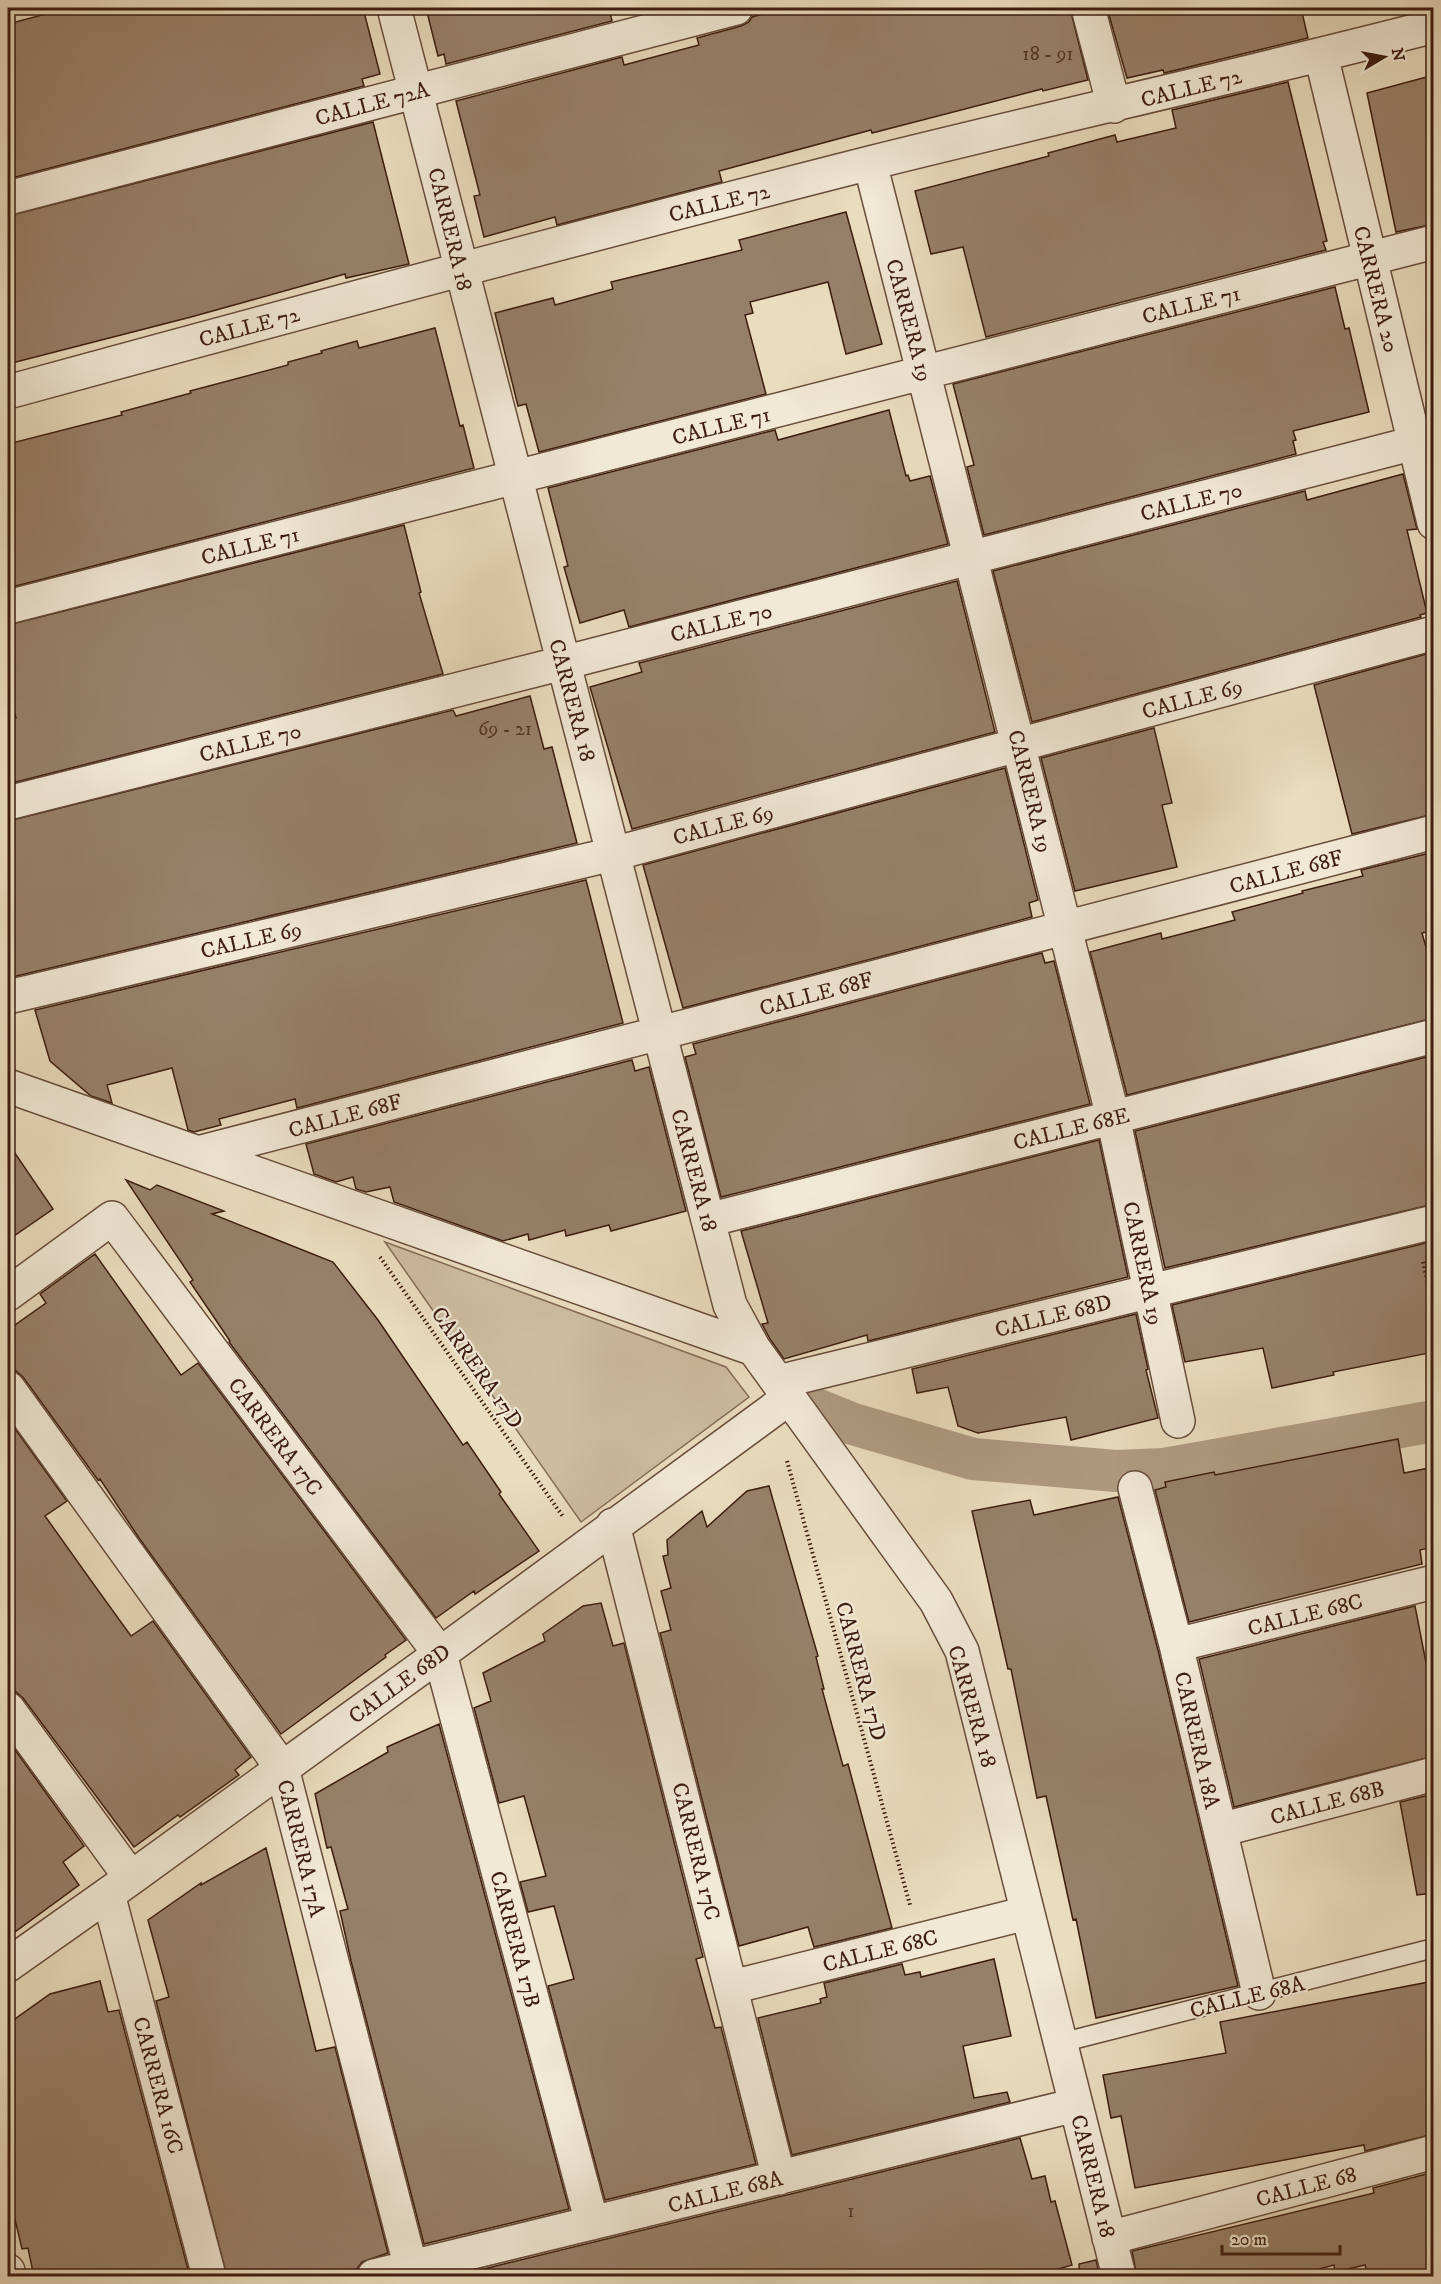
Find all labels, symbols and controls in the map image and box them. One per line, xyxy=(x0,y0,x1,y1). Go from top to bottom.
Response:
north arrow xyxy=(1354,27,1414,87)
house number: 18 - 91 xyxy=(1022,42,1074,67)
text: N xyxy=(1387,46,1409,63)
street label: CALLE 72 xyxy=(1138,63,1245,114)
street label: CALLE 72A xyxy=(312,76,433,133)
street label: CARRERA 18 xyxy=(421,165,478,294)
street label: CALLE 72 xyxy=(666,178,773,229)
street label: CARRERA 20 xyxy=(1347,223,1404,355)
street label: CARRERA 19 xyxy=(879,256,938,385)
street label: CALLE 71 xyxy=(1139,280,1243,331)
street label: CALLE 72 xyxy=(196,301,303,354)
street label: CALLE 71 xyxy=(669,401,773,452)
street label: CALLE 70 xyxy=(1138,477,1245,528)
street label: CALLE 71 xyxy=(198,521,302,572)
street label: CALLE 70 xyxy=(668,598,775,649)
street label: CARRERA 18 xyxy=(542,636,601,765)
street label: CALLE 69 xyxy=(1139,673,1246,726)
house number: 69 - 21 xyxy=(478,717,532,742)
street label: CALLE 70 xyxy=(197,718,304,769)
street label: CARRERA 19 xyxy=(1001,727,1058,856)
street label: CALLE 69 xyxy=(670,799,777,852)
street label: CALLE 68F xyxy=(1227,844,1347,901)
street label: CALLE 69 xyxy=(198,916,305,965)
street label: CALLE 68F xyxy=(757,966,877,1023)
street label: CALLE 68F xyxy=(286,1088,406,1145)
street label: CALLE 68E xyxy=(1011,1102,1132,1157)
street label: CARRERA 18 xyxy=(664,1106,723,1235)
street label: CARRERA 19 xyxy=(1116,1199,1169,1328)
street label: CALLE 68D xyxy=(992,1289,1115,1344)
street label: CARRERA 17D xyxy=(425,1302,529,1434)
street label: CARRERA 17C xyxy=(222,1372,328,1501)
street label: CALLE 68C xyxy=(1245,1588,1366,1643)
street label: CARRERA 17D xyxy=(829,1599,892,1744)
street label: CALLE 68D xyxy=(344,1638,456,1730)
street label: CARRERA 18 xyxy=(941,1642,1002,1771)
street label: CARRERA 18A xyxy=(1168,1669,1226,1813)
street label: CALLE 68B xyxy=(1267,1775,1387,1832)
street label: CARRERA 17A xyxy=(270,1777,331,1921)
street label: CARRERA 17C xyxy=(665,1780,726,1923)
street label: CARRERA 17B xyxy=(483,1868,546,2011)
street label: CALLE 68C xyxy=(820,1924,941,1979)
street label: CALLE 68A xyxy=(1187,1970,1308,2025)
street label: CARRERA 16C xyxy=(126,2014,189,2157)
street label: CARRERA 18 xyxy=(1064,2112,1121,2241)
street label: CALLE 68 xyxy=(1253,2161,1360,2214)
street label: CALLE 68A xyxy=(665,2165,786,2220)
house number: 1 xyxy=(847,2199,855,2224)
scale bar xyxy=(1222,2218,1340,2256)
text: 20 m xyxy=(1231,2229,1267,2251)

